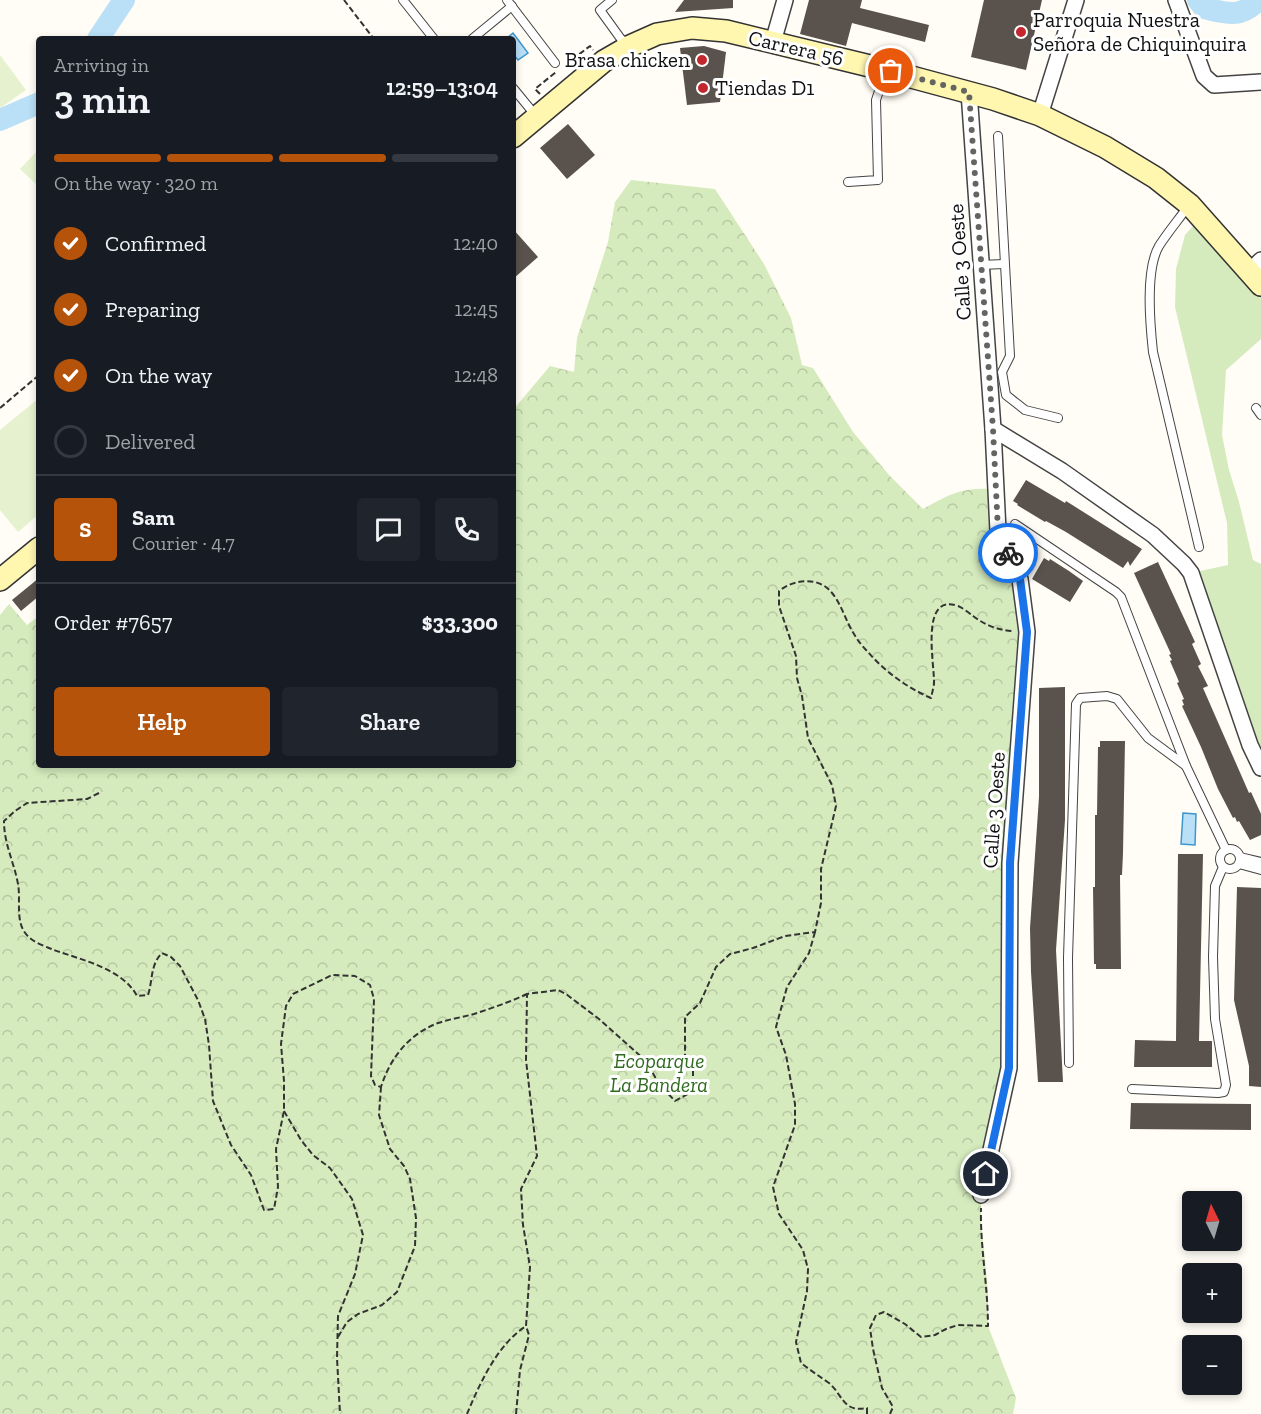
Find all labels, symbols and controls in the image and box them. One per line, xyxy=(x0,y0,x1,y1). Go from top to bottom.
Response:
place label: Parroquia Nuestra Señora de Chiquinquira xyxy=(1033,7,1247,56)
street label: Carrera 56 xyxy=(746,24,846,71)
marker: Parroquia Nuestra Señora de Chiquinquira xyxy=(1014,25,1028,39)
pin xyxy=(865,45,916,96)
place label: Brasa chicken xyxy=(565,47,690,72)
text: Arriving in xyxy=(54,53,149,77)
marker: Brasa chicken xyxy=(695,53,709,67)
icon: bag xyxy=(874,54,907,87)
text: 12:59–13:04 xyxy=(386,74,498,101)
place label: Tiendas D1 xyxy=(715,75,814,100)
text: 3 min xyxy=(54,76,150,123)
marker: Tiendas D1 xyxy=(696,81,710,95)
text: On the way · 320 m xyxy=(54,171,218,195)
street label: Calle 3 Oeste xyxy=(943,203,976,321)
icon: check xyxy=(54,227,87,260)
text: Confirmed xyxy=(105,230,206,257)
text: 12:40 xyxy=(453,231,498,255)
icon: check xyxy=(54,293,87,326)
text: Preparing xyxy=(105,296,200,323)
text: 12:45 xyxy=(455,297,498,321)
icon: check xyxy=(54,359,87,392)
text: On the way xyxy=(105,362,212,389)
text: 12:48 xyxy=(454,363,498,387)
text: Delivered xyxy=(105,428,195,455)
button: chat xyxy=(357,498,420,561)
button: phone xyxy=(435,498,498,561)
text: Sam xyxy=(132,504,175,531)
text: S xyxy=(79,516,92,543)
courier xyxy=(978,523,1038,583)
text: Courier · 4.7 xyxy=(132,531,235,555)
icon: bike xyxy=(992,537,1025,570)
text: Order #7657 xyxy=(54,609,172,636)
text: $33,300 xyxy=(422,609,498,636)
button: Help xyxy=(54,687,270,756)
button: Share xyxy=(282,687,498,756)
street label: Calle 3 Oeste xyxy=(977,751,1010,869)
park label: Ecoparque La Bandera xyxy=(610,1048,708,1097)
pin xyxy=(960,1148,1011,1199)
icon: home xyxy=(969,1157,1002,1190)
north arrow xyxy=(1182,1191,1242,1251)
map controls xyxy=(1182,1191,1242,1395)
button: + xyxy=(1182,1263,1242,1323)
button: − xyxy=(1182,1335,1242,1395)

